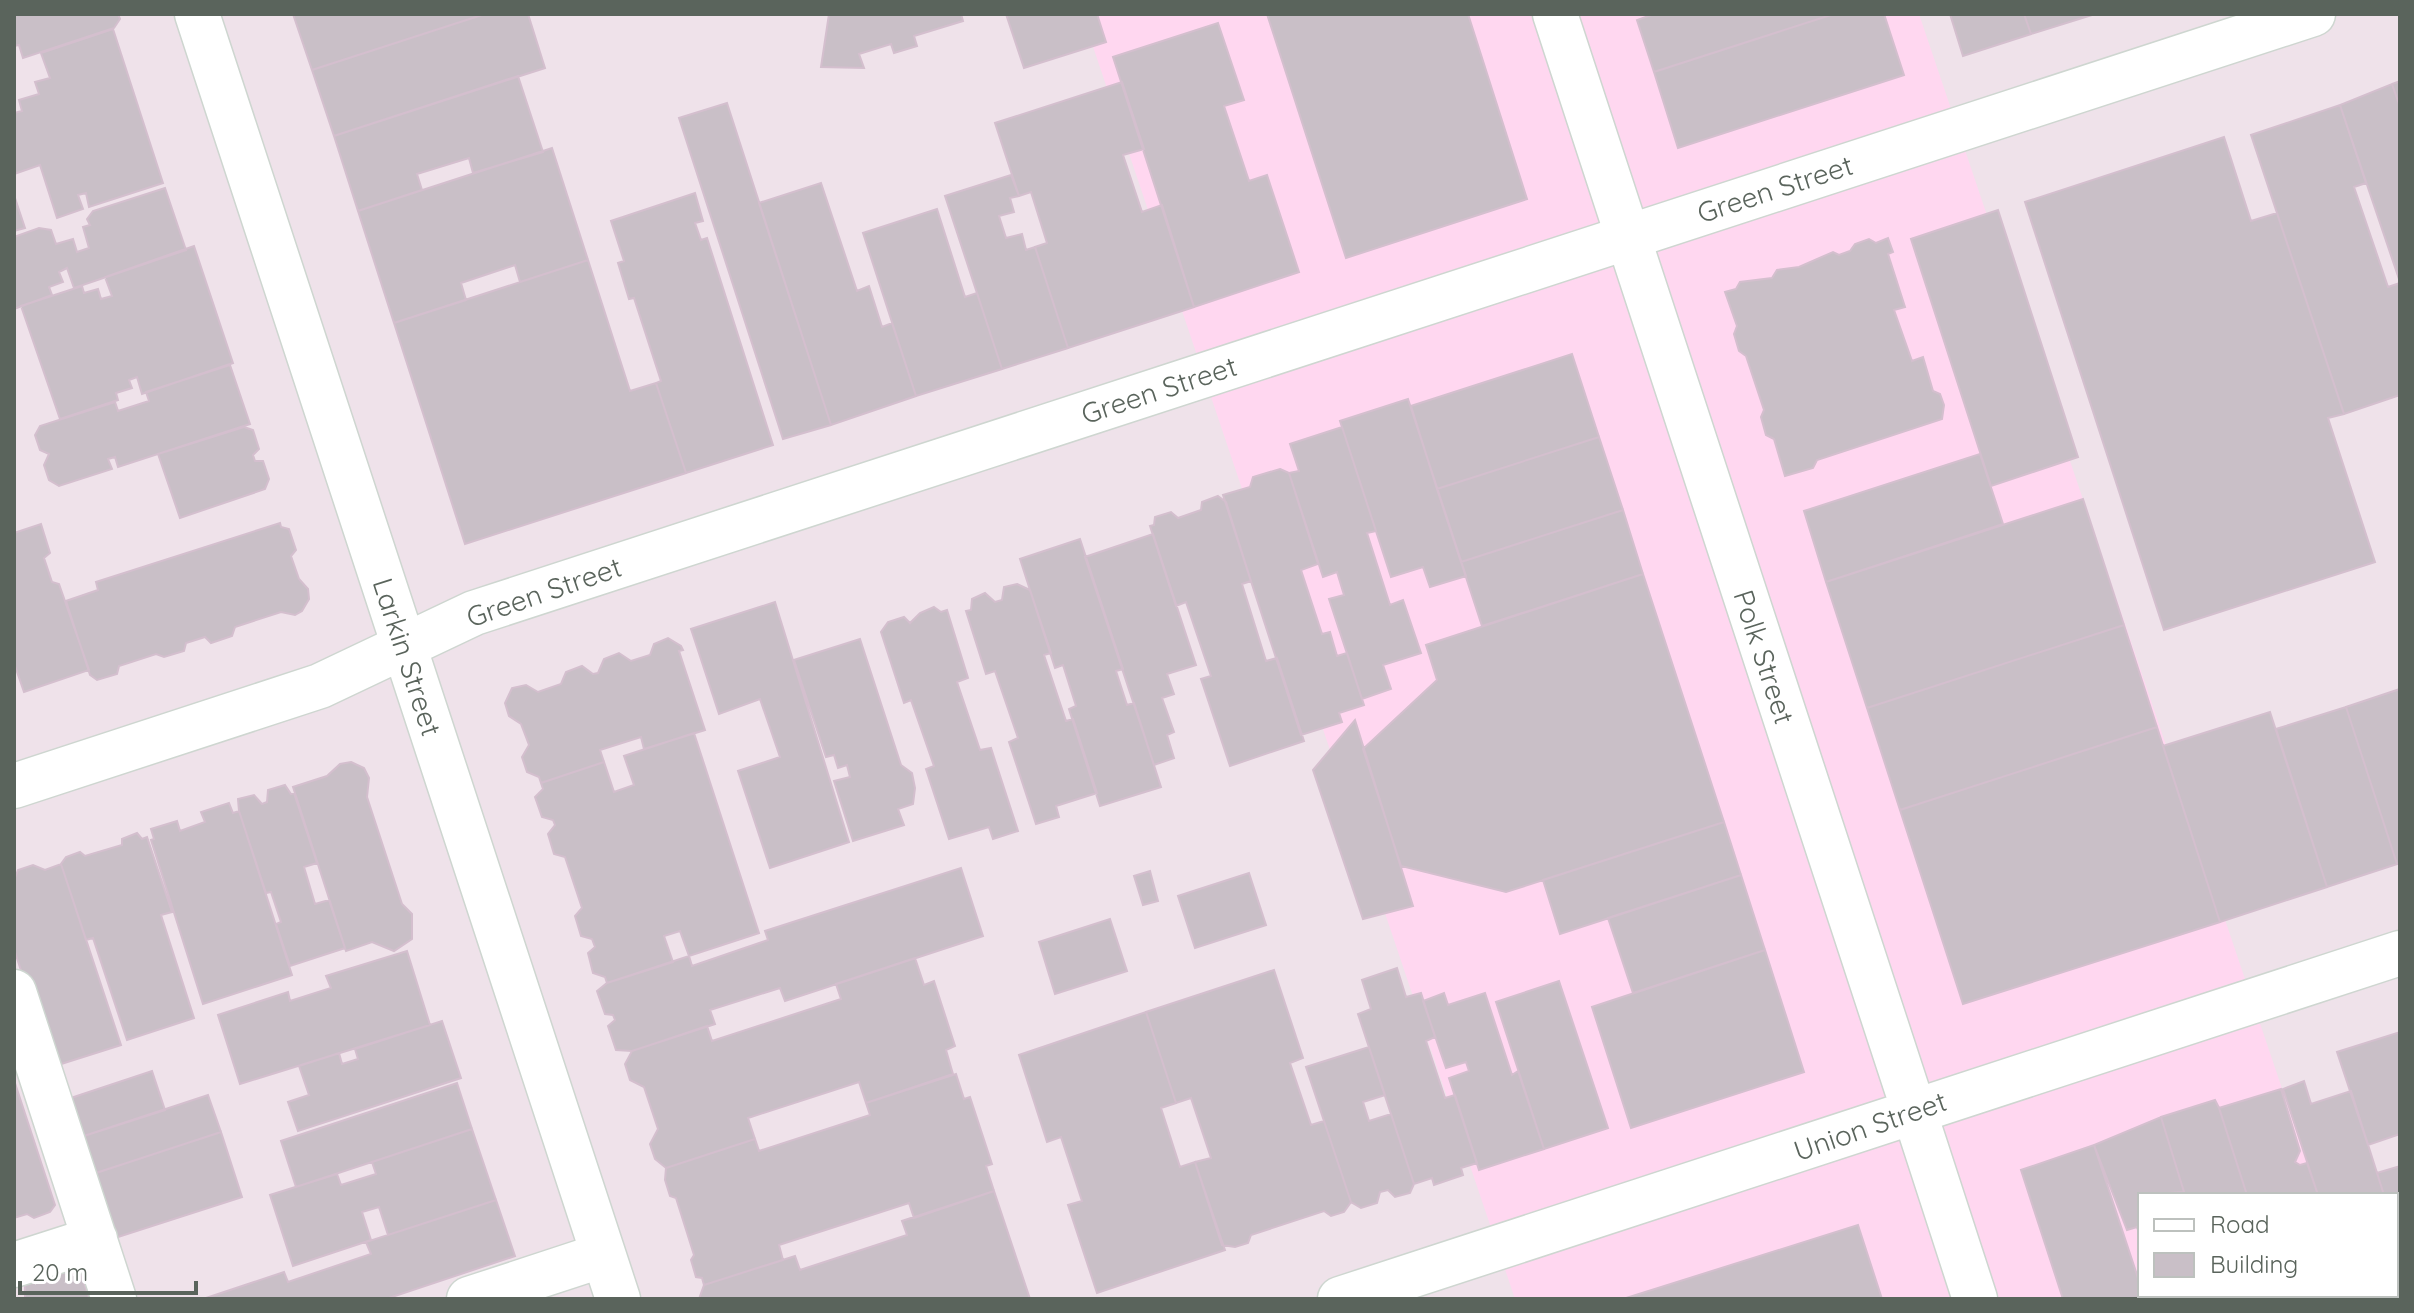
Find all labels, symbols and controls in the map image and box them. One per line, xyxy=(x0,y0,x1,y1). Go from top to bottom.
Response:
street label: Green Street xyxy=(1693,147,1857,230)
street label: Green Street xyxy=(1077,348,1241,431)
street label: Green Street xyxy=(462,549,626,634)
street label: Larkin Street xyxy=(365,573,449,740)
street label: Polk Street xyxy=(1726,585,1803,728)
street label: Union Street xyxy=(1789,1083,1951,1168)
legend xyxy=(2138,1193,2398,1297)
text: Road xyxy=(2210,1209,2270,1239)
scale bar xyxy=(20,1245,196,1295)
text: Building xyxy=(2210,1249,2298,1279)
text: 20 m xyxy=(32,1257,88,1287)

